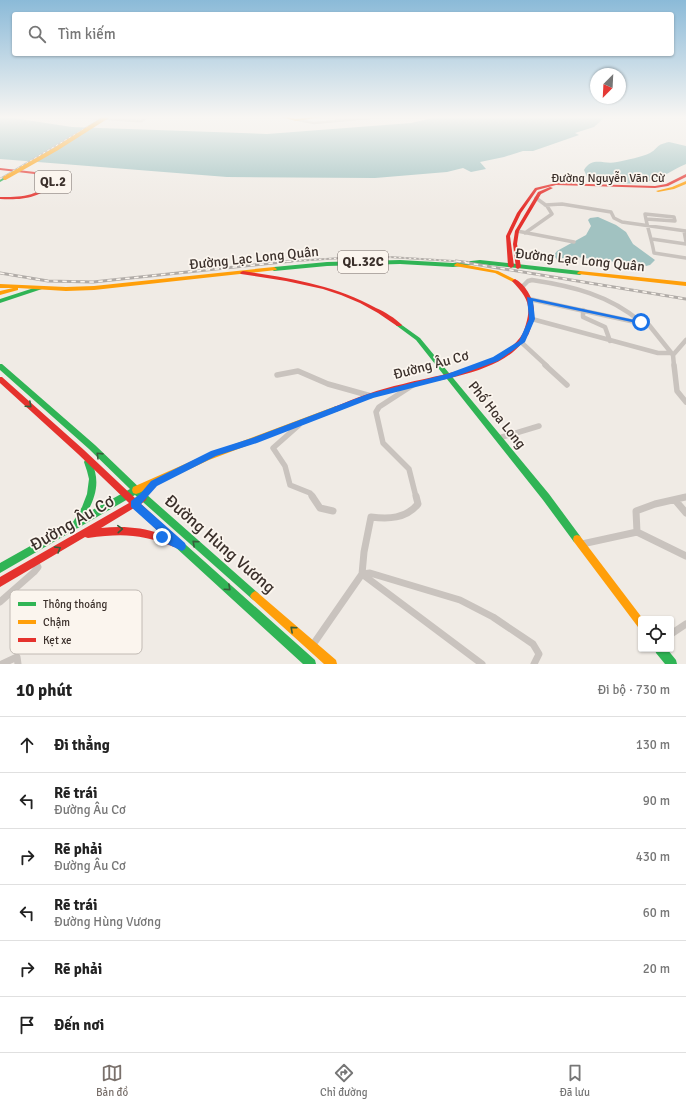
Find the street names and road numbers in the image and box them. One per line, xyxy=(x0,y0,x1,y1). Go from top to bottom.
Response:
road number: QL.2 xyxy=(35,171,71,193)
street label: Đường Nguyễn Văn Cừ xyxy=(551,171,665,186)
street label: Đường Lạc Long Quân xyxy=(188,243,320,273)
street label: Đường Lạc Long Quân xyxy=(514,245,646,275)
road number: QL.32C xyxy=(338,251,388,273)
street label: Đường Âu Cơ xyxy=(392,347,471,383)
street label: Phố Hoa Long xyxy=(465,378,529,452)
street label: Đường Âu Cơ xyxy=(26,490,118,556)
street label: Đường Hùng Vương xyxy=(160,490,280,598)

